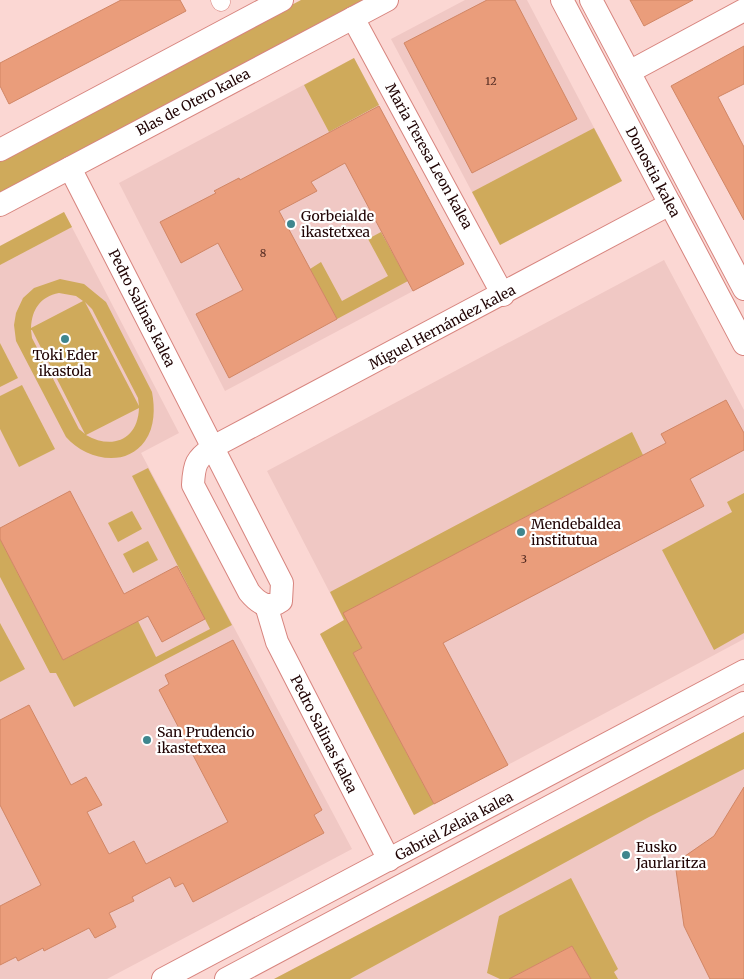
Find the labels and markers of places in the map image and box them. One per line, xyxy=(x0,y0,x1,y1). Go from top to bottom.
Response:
place label: Gorbeialde ikastetxea xyxy=(301,207,374,241)
marker: Gorbeialde ikastetxea xyxy=(285,218,297,230)
marker: Toki Eder ikastola xyxy=(59,333,71,345)
place label: Toki Eder ikastola xyxy=(32,346,98,380)
place label: Mendebaldea institutua xyxy=(531,515,621,549)
marker: Mendebaldea institutua xyxy=(515,526,527,538)
place label: San Prudencio ikastetxea xyxy=(157,723,254,757)
marker: San Prudencio ikastetxea xyxy=(141,734,153,746)
place label: Eusko Jaurlaritza xyxy=(635,838,707,872)
marker: Eusko Jaurlaritza xyxy=(620,849,632,861)

